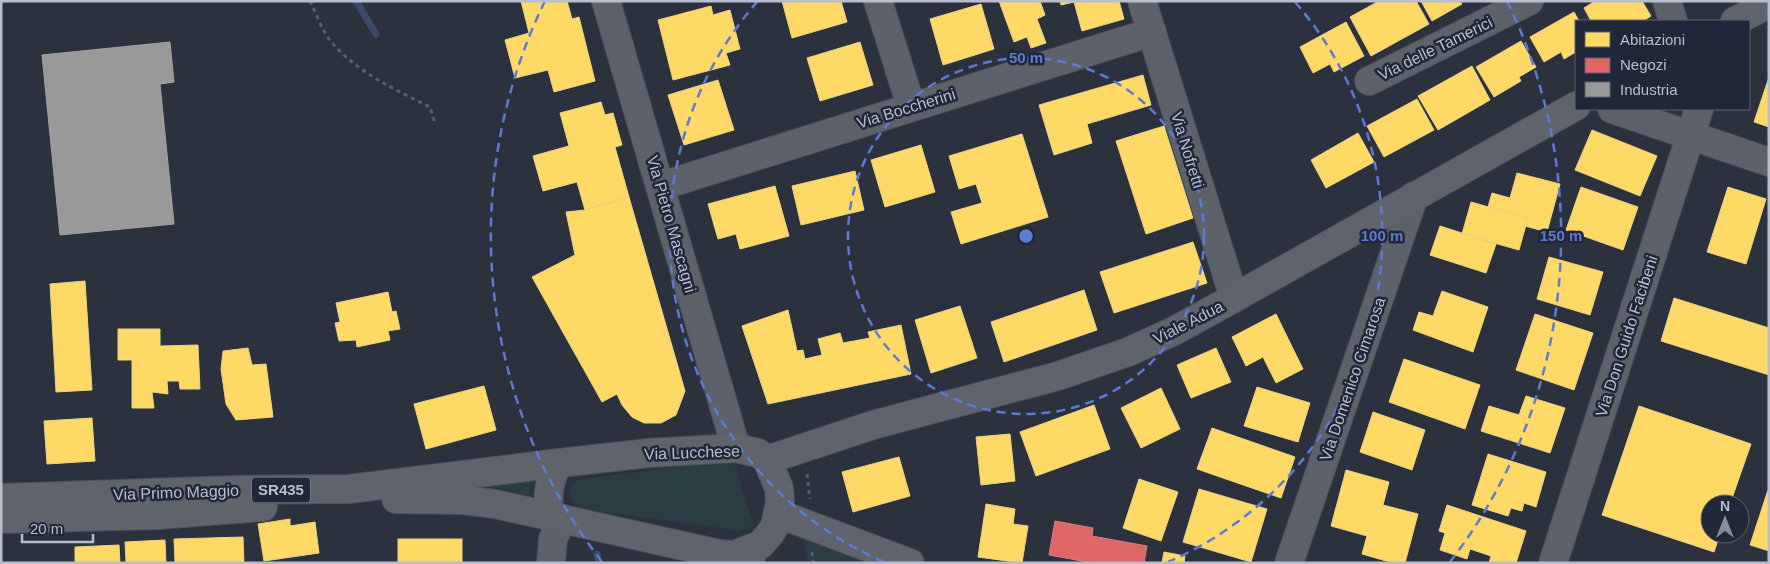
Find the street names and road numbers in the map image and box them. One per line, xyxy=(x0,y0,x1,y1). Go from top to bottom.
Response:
street label: Via delle Tamerici xyxy=(1375,13,1495,83)
street label: Via Boccherini xyxy=(855,85,957,132)
street label: Via Nofretti xyxy=(1168,110,1207,190)
street label: Via Pietro Mascagni xyxy=(644,154,699,295)
street label: Via Don Guido Facibeni xyxy=(1592,253,1661,419)
street label: Via Domenico Cimarosa xyxy=(1316,295,1389,463)
street label: Viale Adua xyxy=(1150,298,1226,347)
street label: Via Lucchese xyxy=(644,442,740,463)
road number: SR435 xyxy=(252,478,310,502)
street label: Via Primo Maggio xyxy=(113,482,239,503)

